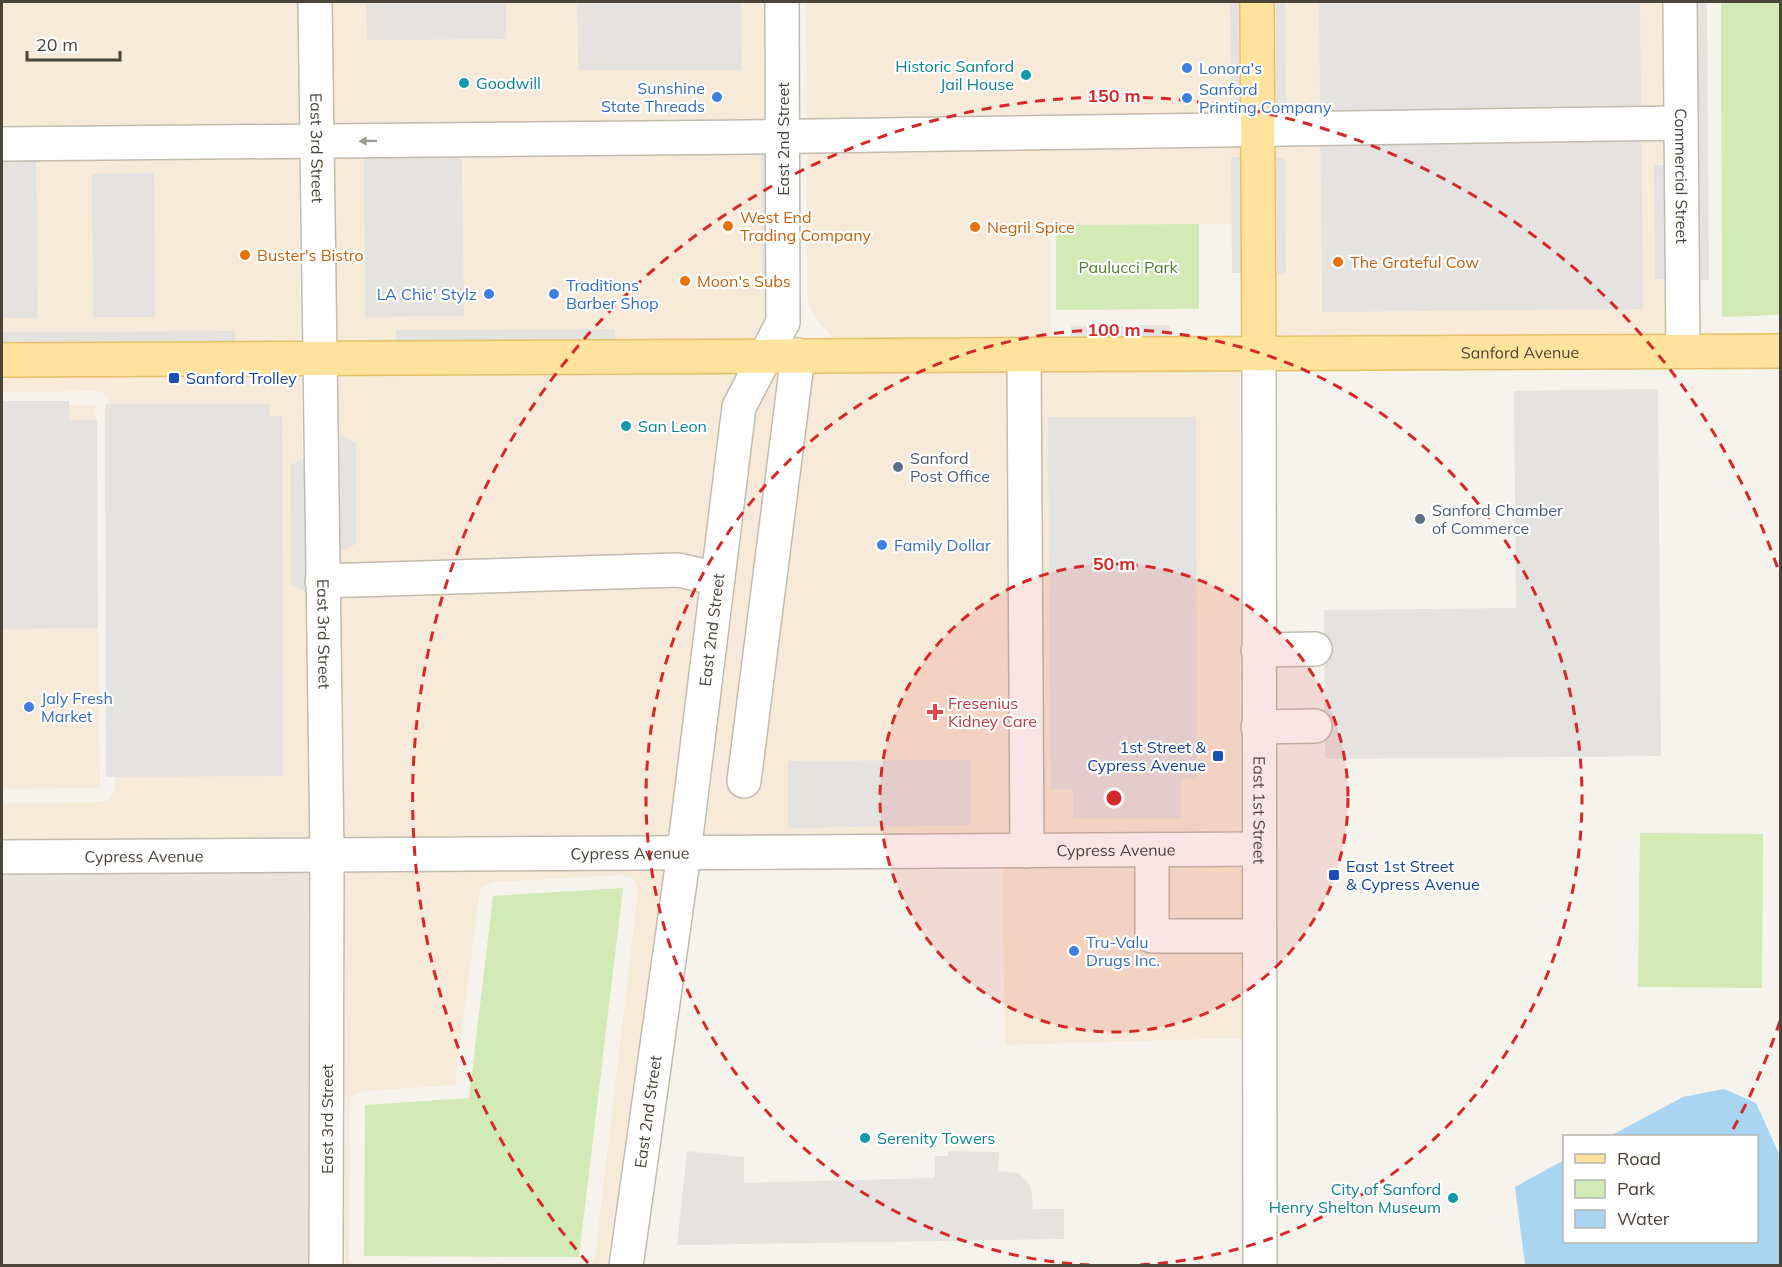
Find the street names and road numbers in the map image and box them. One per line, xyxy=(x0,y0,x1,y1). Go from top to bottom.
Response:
street label: East 2nd Street xyxy=(773,82,793,196)
street label: East 3rd Street xyxy=(306,93,328,204)
street label: Commercial Street xyxy=(1671,108,1692,244)
street label: Sanford Avenue xyxy=(1461,342,1579,363)
street label: East 2nd Street xyxy=(695,572,728,687)
street label: East 3rd Street xyxy=(313,579,335,689)
street label: East 1st Street xyxy=(1249,756,1270,864)
street label: Cypress Avenue xyxy=(1056,840,1176,860)
street label: Cypress Avenue xyxy=(570,843,690,863)
street label: Cypress Avenue xyxy=(84,846,204,866)
street label: East 2nd Street xyxy=(630,1053,666,1169)
street label: East 3rd Street xyxy=(317,1064,337,1174)

